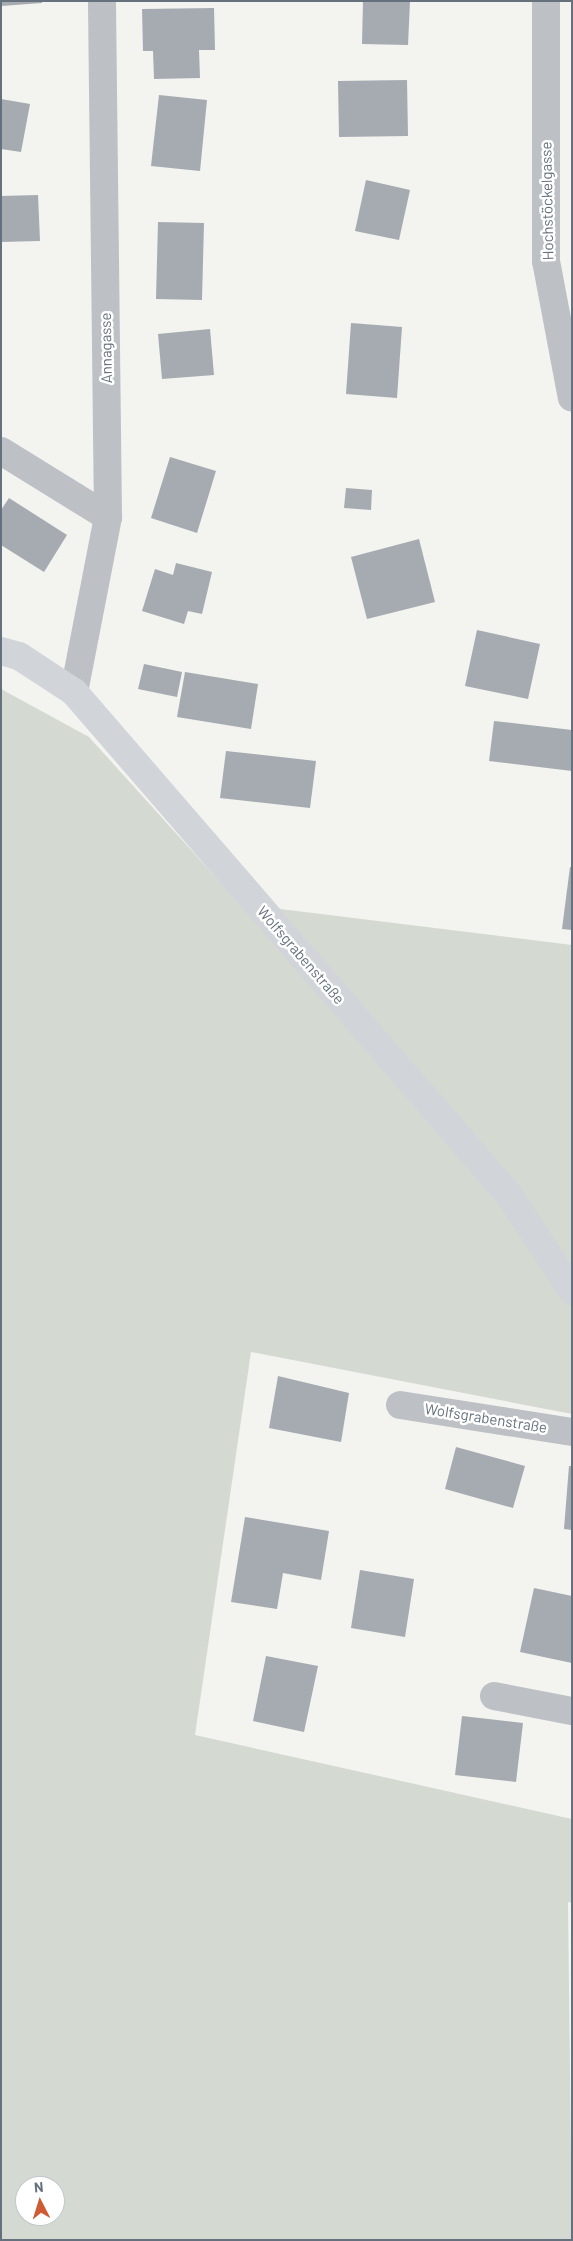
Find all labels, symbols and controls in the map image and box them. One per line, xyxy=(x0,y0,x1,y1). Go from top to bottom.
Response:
street label: Hochstöckelgasse xyxy=(537,141,557,261)
street label: Annagasse xyxy=(96,312,116,384)
street label: Wolfsgrabenstraße xyxy=(254,902,348,1008)
street label: Wolfsgrabenstraße xyxy=(423,1399,549,1437)
north arrow xyxy=(15,2176,65,2226)
text: N xyxy=(33,2178,44,2195)

